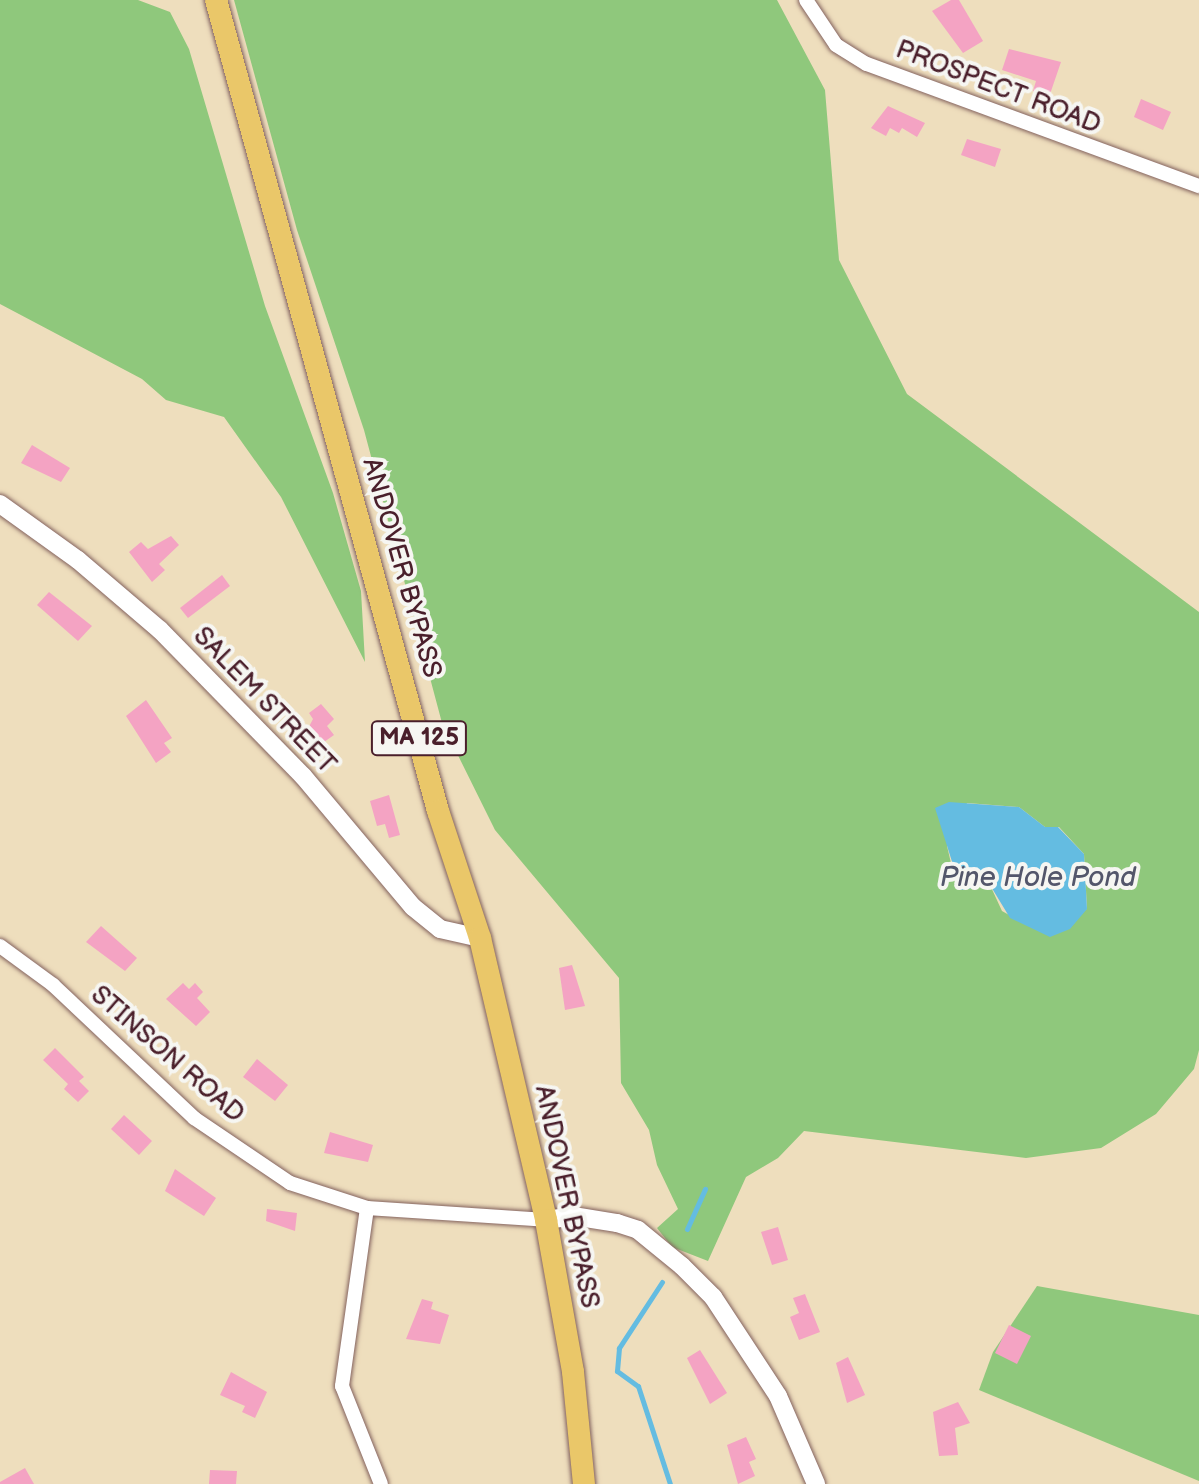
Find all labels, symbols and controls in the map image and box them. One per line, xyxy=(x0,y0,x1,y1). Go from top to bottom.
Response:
street label: PROSPECT ROAD xyxy=(891,35,1105,141)
street label: ANDOVER BYPASS xyxy=(355,455,447,681)
street label: SALEM STREET xyxy=(186,621,342,781)
road number: MA 125 xyxy=(369,718,469,758)
water label: Pine Hole Pond xyxy=(940,861,1136,895)
street label: STINSON ROAD xyxy=(84,980,250,1130)
street label: ANDOVER BYPASS xyxy=(527,1083,605,1311)

